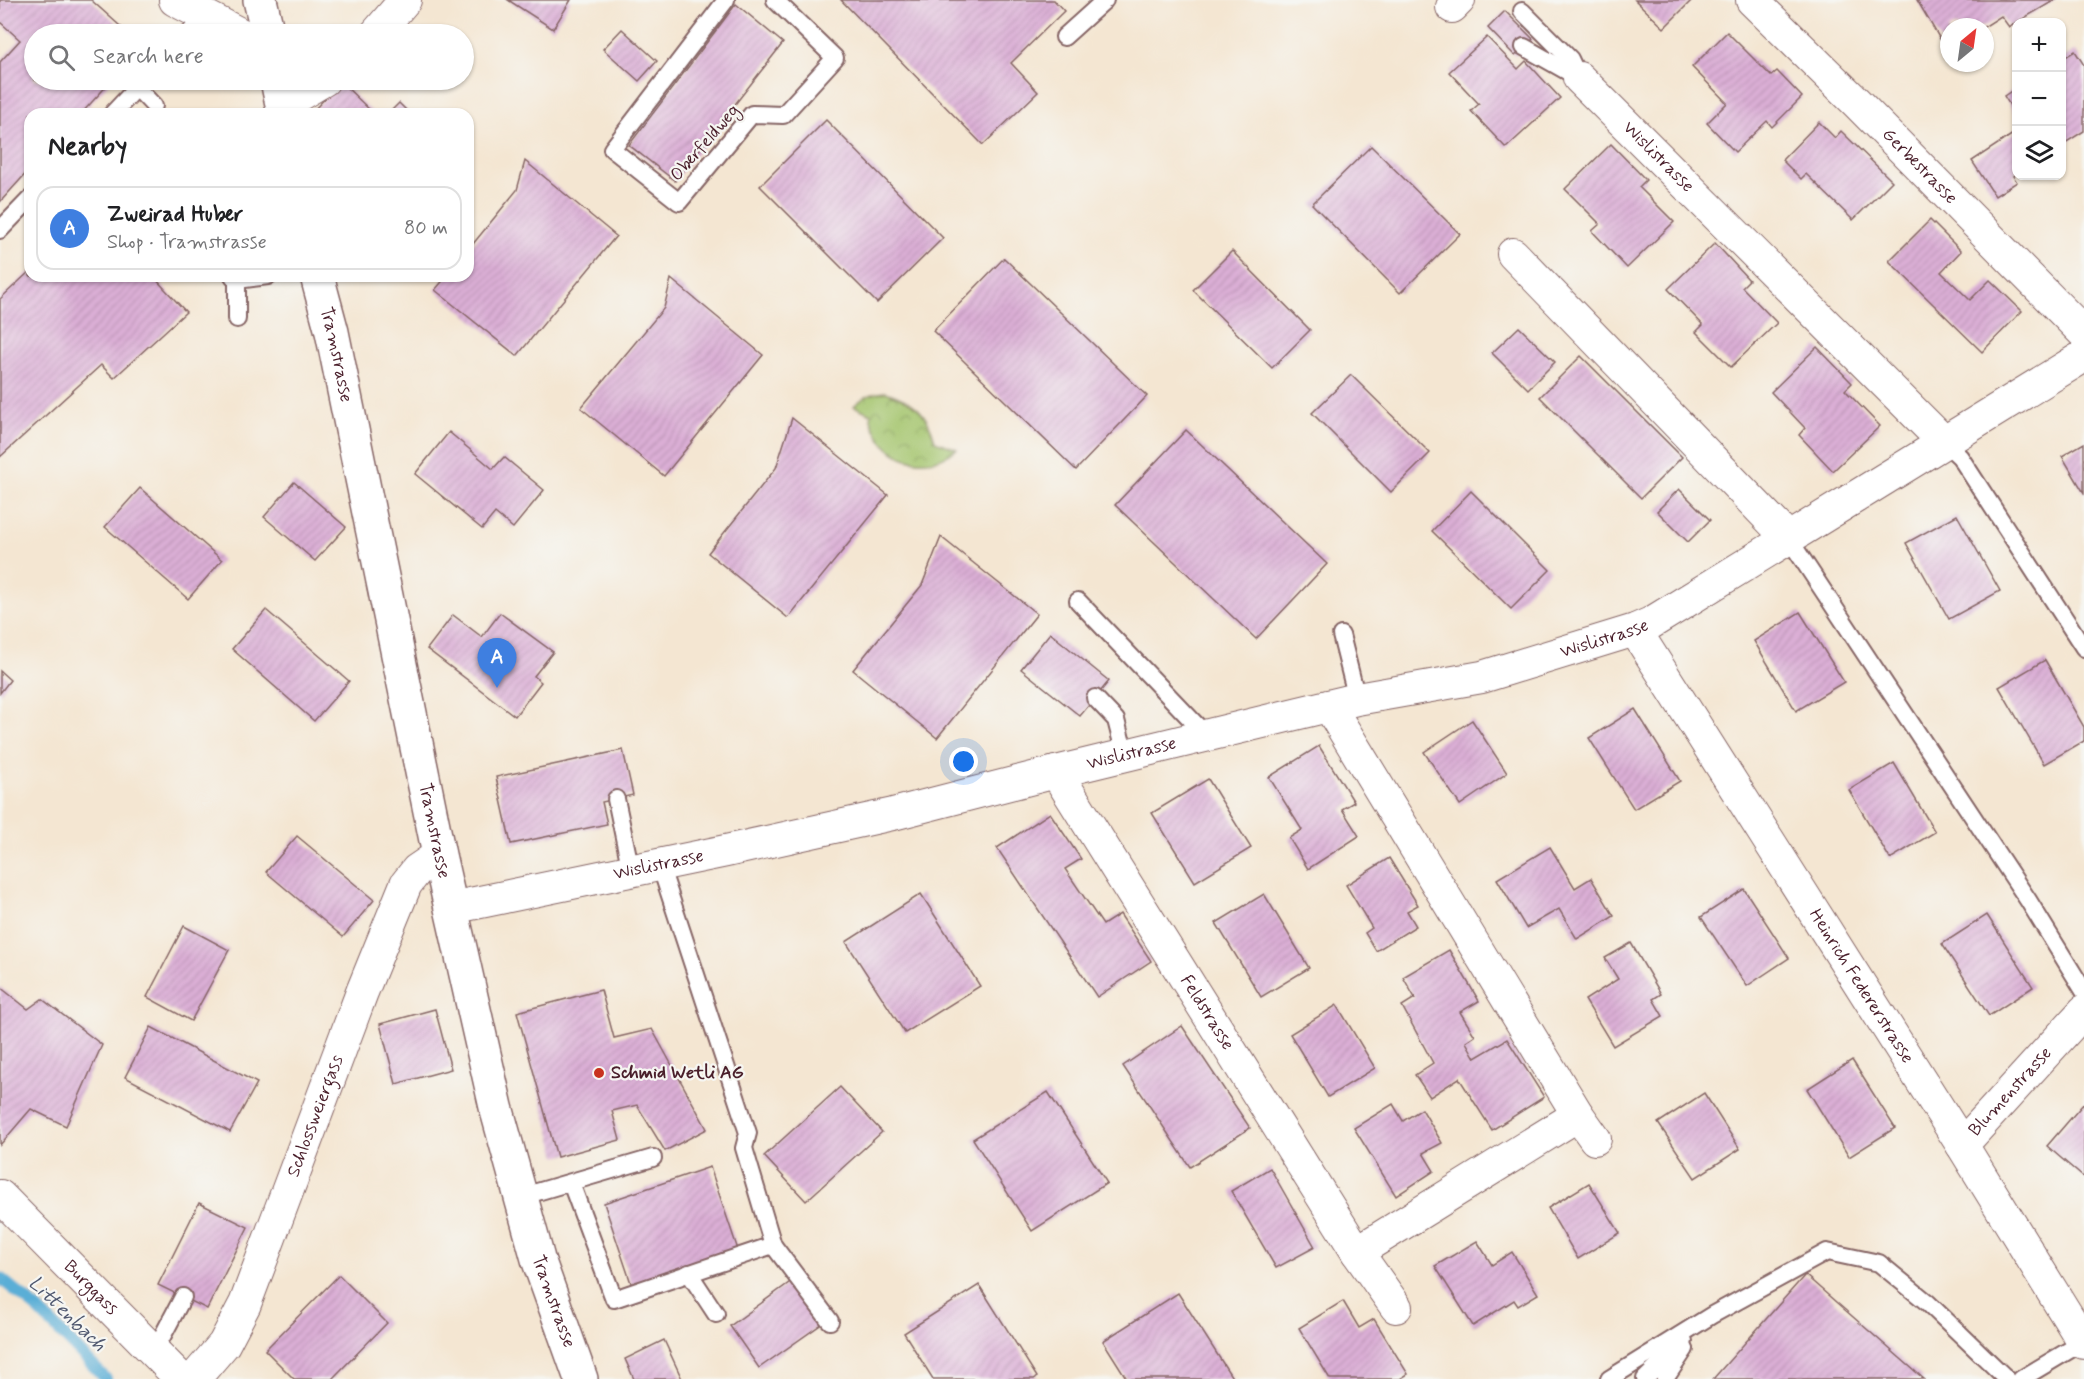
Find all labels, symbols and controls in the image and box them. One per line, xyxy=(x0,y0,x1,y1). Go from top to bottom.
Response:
north arrow xyxy=(1940,18,1994,72)
map controls xyxy=(2012,18,2066,180)
button: + xyxy=(2012,18,2066,72)
search box xyxy=(24,24,474,90)
icon: search xyxy=(45,41,78,74)
text: Search here xyxy=(93,43,204,71)
button: − xyxy=(2012,72,2066,126)
street label: Oberfeldweg xyxy=(665,99,746,187)
street label: Wislistrasse xyxy=(1617,116,1699,198)
street label: Gerbestrasse xyxy=(1876,123,1962,210)
button: layers xyxy=(2012,126,2066,180)
text: Nearby xyxy=(48,130,127,164)
text: Zweirad Huber xyxy=(107,201,243,229)
text: A xyxy=(63,215,76,242)
text: 80 m xyxy=(404,215,448,242)
text: Shop · Tramstrasse xyxy=(107,229,267,256)
street label: Tramstrasse xyxy=(314,304,358,404)
street label: Wislistrasse xyxy=(1557,613,1653,664)
pin: A xyxy=(478,638,516,688)
street label: Wislistrasse xyxy=(1084,731,1179,776)
your location xyxy=(949,747,978,776)
street label: Tramstrasse xyxy=(413,781,456,881)
street label: Wislistrasse xyxy=(611,844,706,886)
street label: Heinrich Federerstrasse xyxy=(1803,904,1919,1068)
street label: Feldstrasse xyxy=(1174,970,1240,1055)
street label: Blumenstrasse xyxy=(1963,1042,2058,1142)
street label: Schlossweiergass xyxy=(282,1052,349,1180)
place label: Schmid Wetli AG xyxy=(611,1061,744,1085)
marker: Schmid Wetli AG xyxy=(592,1066,606,1080)
street label: Tramstrasse xyxy=(526,1252,581,1351)
street label: Burggass xyxy=(58,1255,123,1320)
water label: Littenbach xyxy=(22,1270,112,1358)

